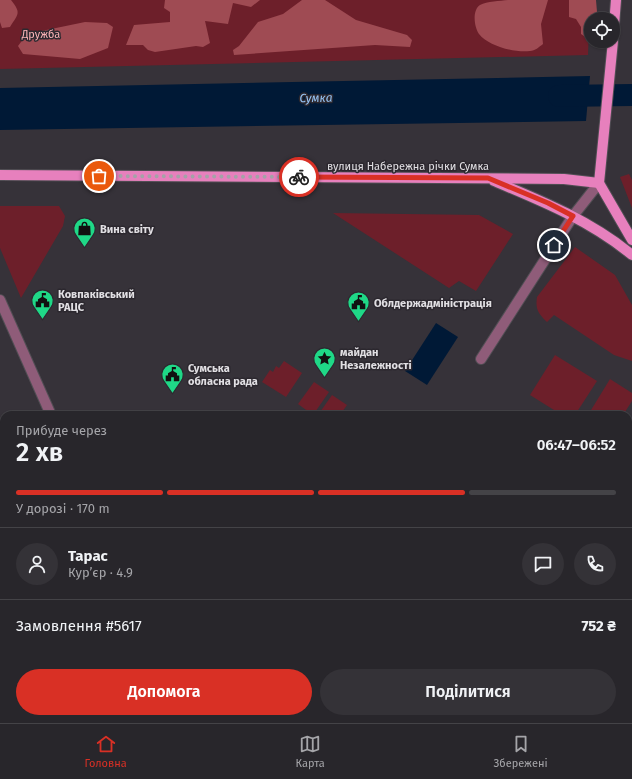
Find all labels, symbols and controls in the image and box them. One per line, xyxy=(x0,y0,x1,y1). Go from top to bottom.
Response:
map controls xyxy=(584,12,620,48)
button: locate xyxy=(584,12,620,48)
park label: Дружба xyxy=(21,28,60,41)
water label: Сумка xyxy=(299,91,333,105)
courier xyxy=(279,157,319,197)
pin xyxy=(82,159,116,193)
street label: вулиця Набережна річки Сумка xyxy=(327,160,489,173)
icon: bag xyxy=(88,165,110,187)
icon: bike xyxy=(288,166,310,188)
shop icon: Вина світу xyxy=(72,216,98,249)
place label: Вина світу xyxy=(100,223,154,236)
pin xyxy=(537,228,571,262)
icon: home xyxy=(543,234,565,256)
public building icon: Ковпаківський РАЦС xyxy=(29,287,55,320)
place label: Ковпаківський РАЦС xyxy=(58,288,135,314)
public building icon: Облдержадміністрація xyxy=(345,290,371,323)
place label: Облдержадміністрація xyxy=(374,297,492,310)
place icon: майдан Незалежності xyxy=(312,345,338,378)
place label: майдан Незалежності xyxy=(340,346,412,372)
public building icon: Сумська обласна рада xyxy=(160,361,186,394)
place label: Сумська обласна рада xyxy=(188,362,258,388)
text: Прибуде через xyxy=(16,423,107,438)
text: 06:47–06:52 xyxy=(537,436,616,454)
text: 2 хв xyxy=(16,437,63,468)
text: У дорозі · 170 m xyxy=(16,501,110,516)
button: person xyxy=(16,543,58,585)
button: chat xyxy=(522,543,564,585)
button: phone xyxy=(574,543,616,585)
text: Тарас xyxy=(68,547,108,565)
text: Кур’єр · 4.9 xyxy=(68,565,133,580)
text: Замовлення #5617 xyxy=(16,617,142,635)
text: 752 ₴ xyxy=(581,617,616,635)
button: Допомога xyxy=(16,669,312,715)
button: Поділитися xyxy=(320,669,616,715)
tab: Головна xyxy=(84,733,127,770)
tab: Карта xyxy=(296,733,325,770)
tab: Збережені xyxy=(494,733,548,770)

